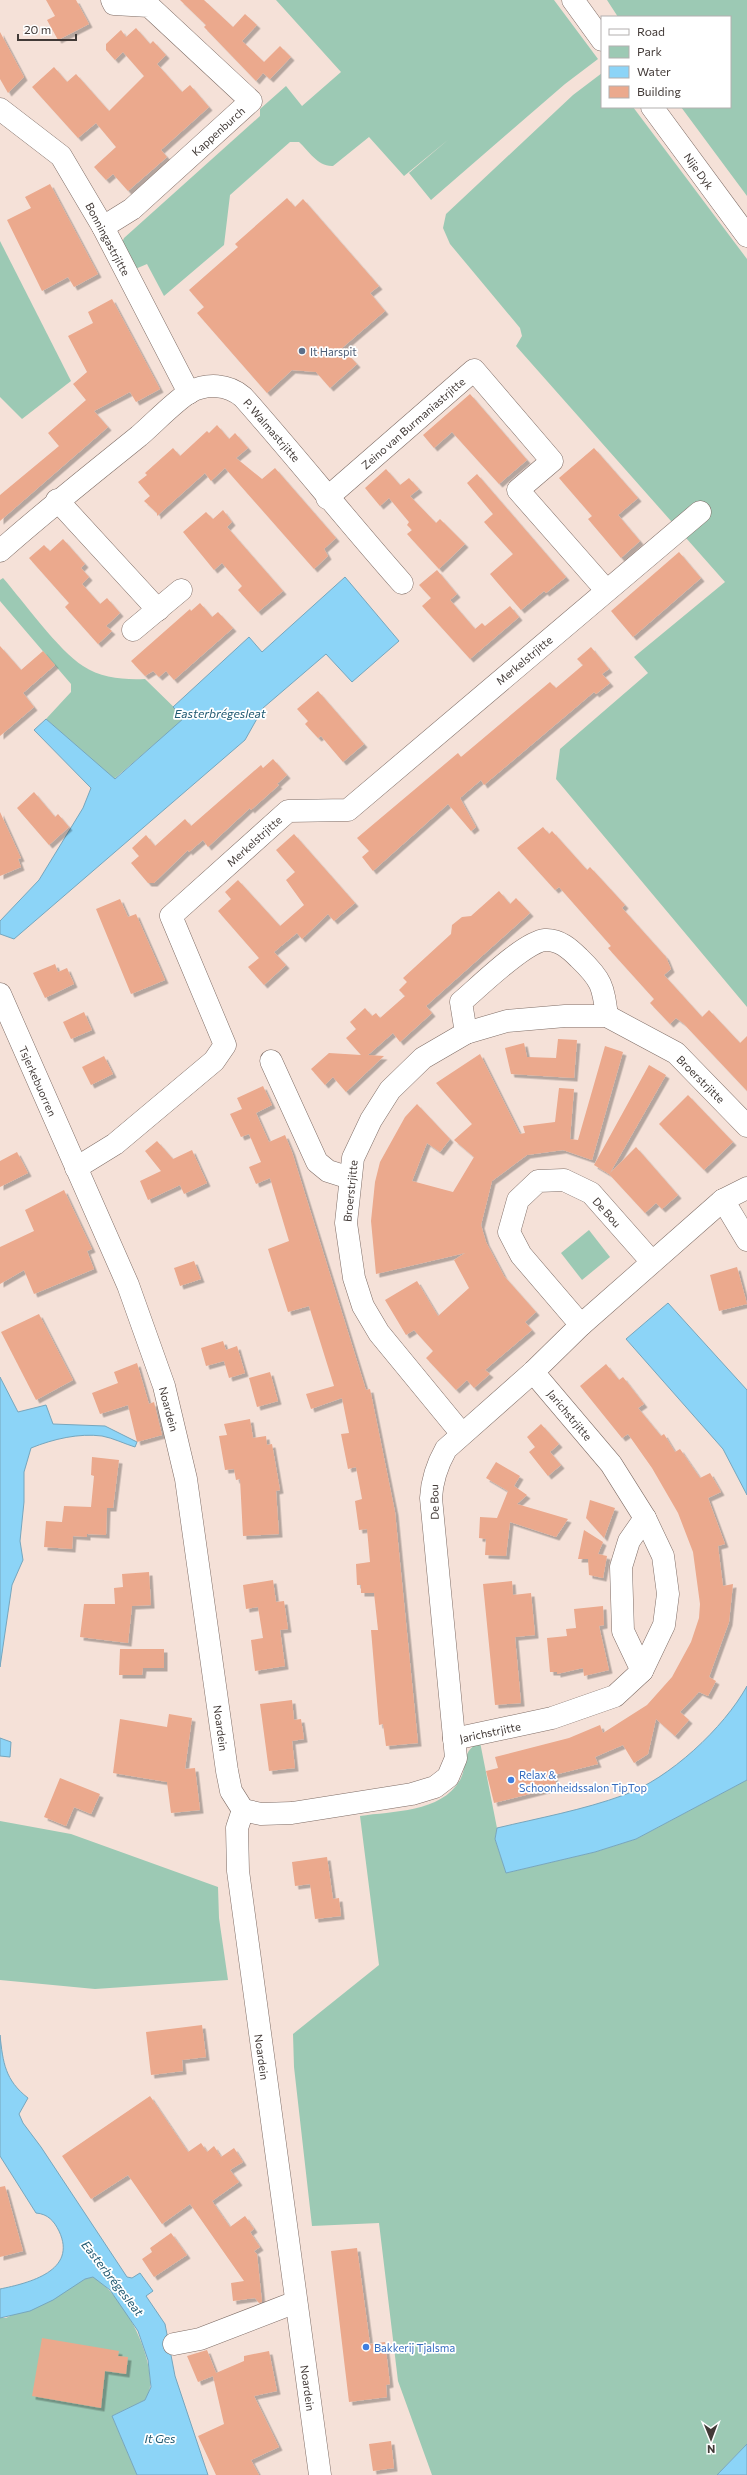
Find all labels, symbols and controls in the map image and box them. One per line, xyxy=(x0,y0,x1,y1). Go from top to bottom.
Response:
scale bar xyxy=(18,16,76,42)
legend xyxy=(601,16,731,108)
text: 20 m xyxy=(24,22,51,36)
text: Road xyxy=(637,24,665,38)
text: Park xyxy=(637,44,663,58)
text: Water xyxy=(637,64,671,78)
text: Building xyxy=(637,84,681,98)
street label: Kappenburch xyxy=(189,104,247,158)
street label: Nije Dyk xyxy=(682,150,717,192)
street label: Bonningastrjitte xyxy=(83,200,133,278)
place label: It Harspit xyxy=(310,345,357,358)
marker: It Harspit xyxy=(297,346,307,356)
street label: Zeino van Burmaniastrjitte xyxy=(359,374,468,471)
street label: P. Walmastrjitte xyxy=(241,396,303,464)
street label: Merkelstrjitte xyxy=(493,633,555,687)
water label: Easterbrégesleat xyxy=(174,706,267,720)
street label: Merkelstrjitte xyxy=(224,813,284,869)
street label: Tsjerkebuorren xyxy=(17,1044,59,1118)
street label: Broerstrjitte xyxy=(674,1052,728,1106)
street label: Broerstrjitte xyxy=(340,1159,360,1223)
street label: De Bou xyxy=(590,1194,624,1230)
street label: Noardein xyxy=(157,1385,181,1433)
street label: Jarichstrjitte xyxy=(544,1387,595,1444)
street label: De Bou xyxy=(427,1484,441,1520)
street label: Noardein xyxy=(211,1704,231,1752)
street label: Jarichstrjitte xyxy=(458,1719,522,1746)
place label: Relax & Schoonheidssalon TipTop xyxy=(519,1768,647,1794)
marker: Relax & Schoonheidssalon TipTop xyxy=(506,1775,516,1785)
street label: Noardein xyxy=(252,2033,272,2081)
water label: Easterbrégesleat xyxy=(79,2238,147,2319)
place label: Bakkerij Tjalsma xyxy=(374,2341,455,2354)
marker: Bakkerij Tjalsma xyxy=(361,2342,371,2352)
street label: Noardein xyxy=(298,2364,318,2412)
north arrow xyxy=(691,2419,731,2459)
water label: It Ges xyxy=(144,2431,176,2445)
text: N xyxy=(707,2443,715,2456)

